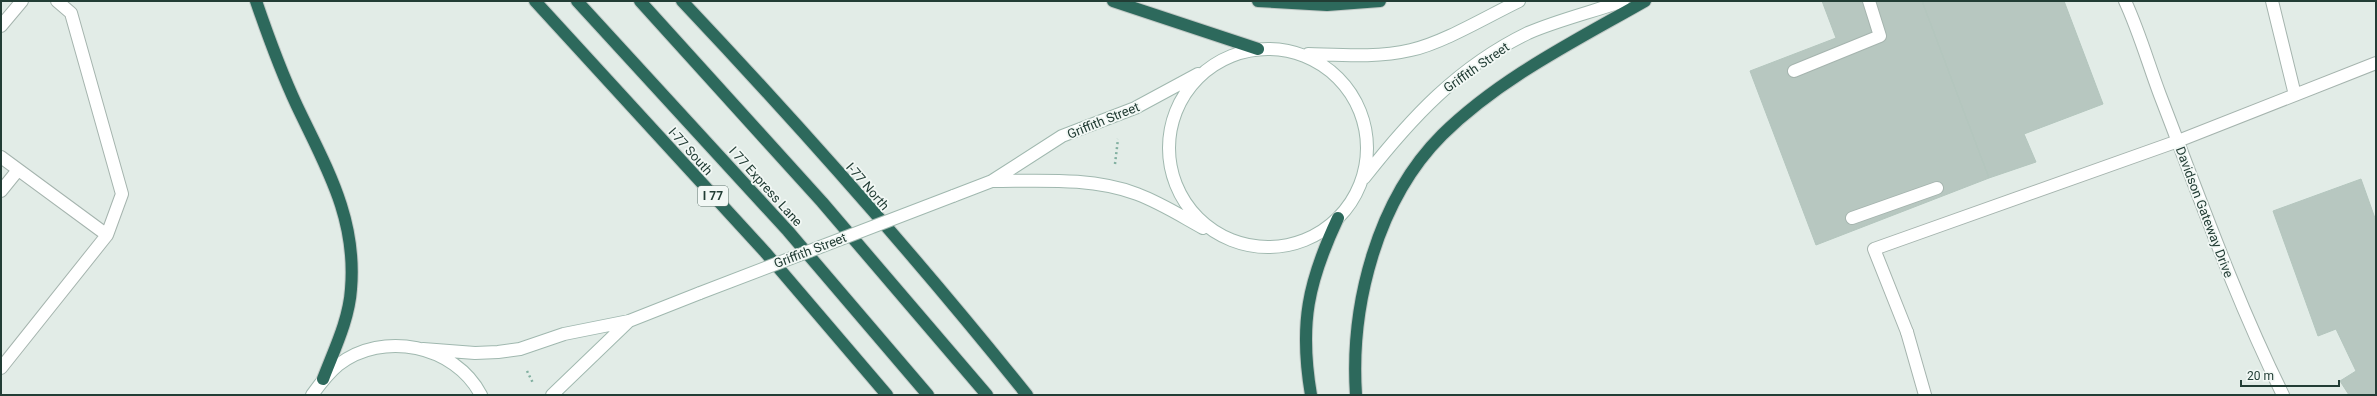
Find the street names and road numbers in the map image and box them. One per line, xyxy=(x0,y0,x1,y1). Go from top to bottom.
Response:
street label: Griffith Street xyxy=(1441,39,1512,95)
street label: Griffith Street xyxy=(1065,99,1141,142)
street label: I-77 South xyxy=(665,125,716,178)
street label: I 77 Express Lane xyxy=(726,144,805,229)
street label: Davidson Gateway Drive xyxy=(2173,144,2237,280)
street label: I-77 North xyxy=(843,160,892,213)
road number: I 77 xyxy=(698,186,728,206)
street label: Griffith Street xyxy=(772,230,849,271)

